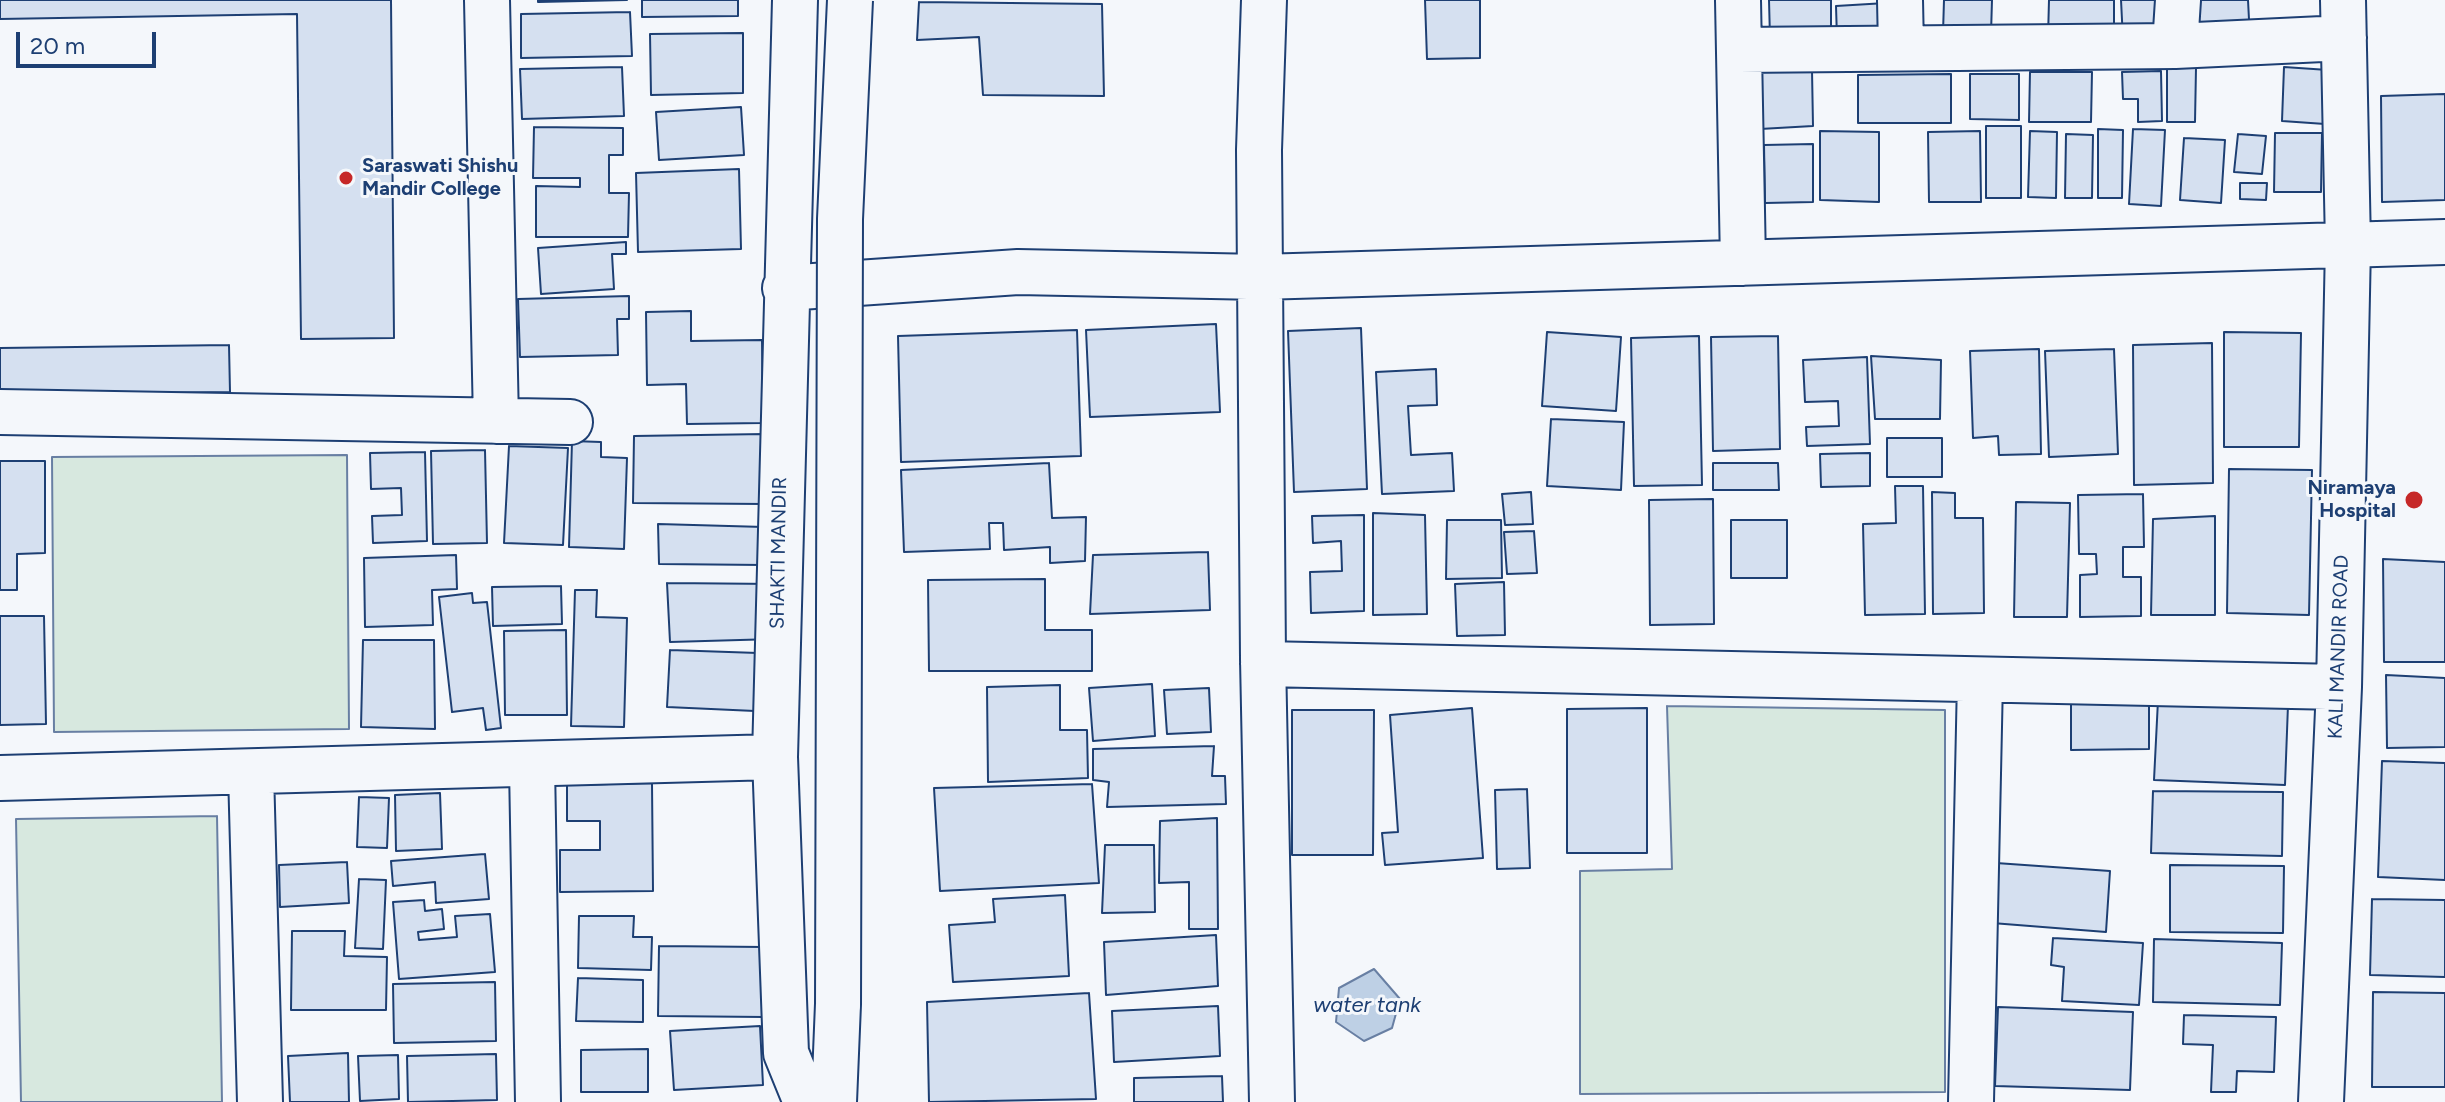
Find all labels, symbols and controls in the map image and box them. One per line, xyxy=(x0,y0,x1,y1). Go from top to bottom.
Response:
scale bar xyxy=(20,16,160,66)
text: 20 m xyxy=(30,31,85,60)
place label: Saraswati Shishu Mandir College xyxy=(362,154,518,201)
marker: Saraswati Shishu Mandir College xyxy=(337,169,355,187)
place label: Niramaya Hospital xyxy=(2307,476,2396,523)
street label: SHAKTI MANDIR xyxy=(766,477,792,629)
marker: Niramaya Hospital xyxy=(2403,489,2425,511)
street label: KALI MANDIR ROAD xyxy=(2324,554,2354,740)
water label: water tank xyxy=(1313,993,1421,1019)

